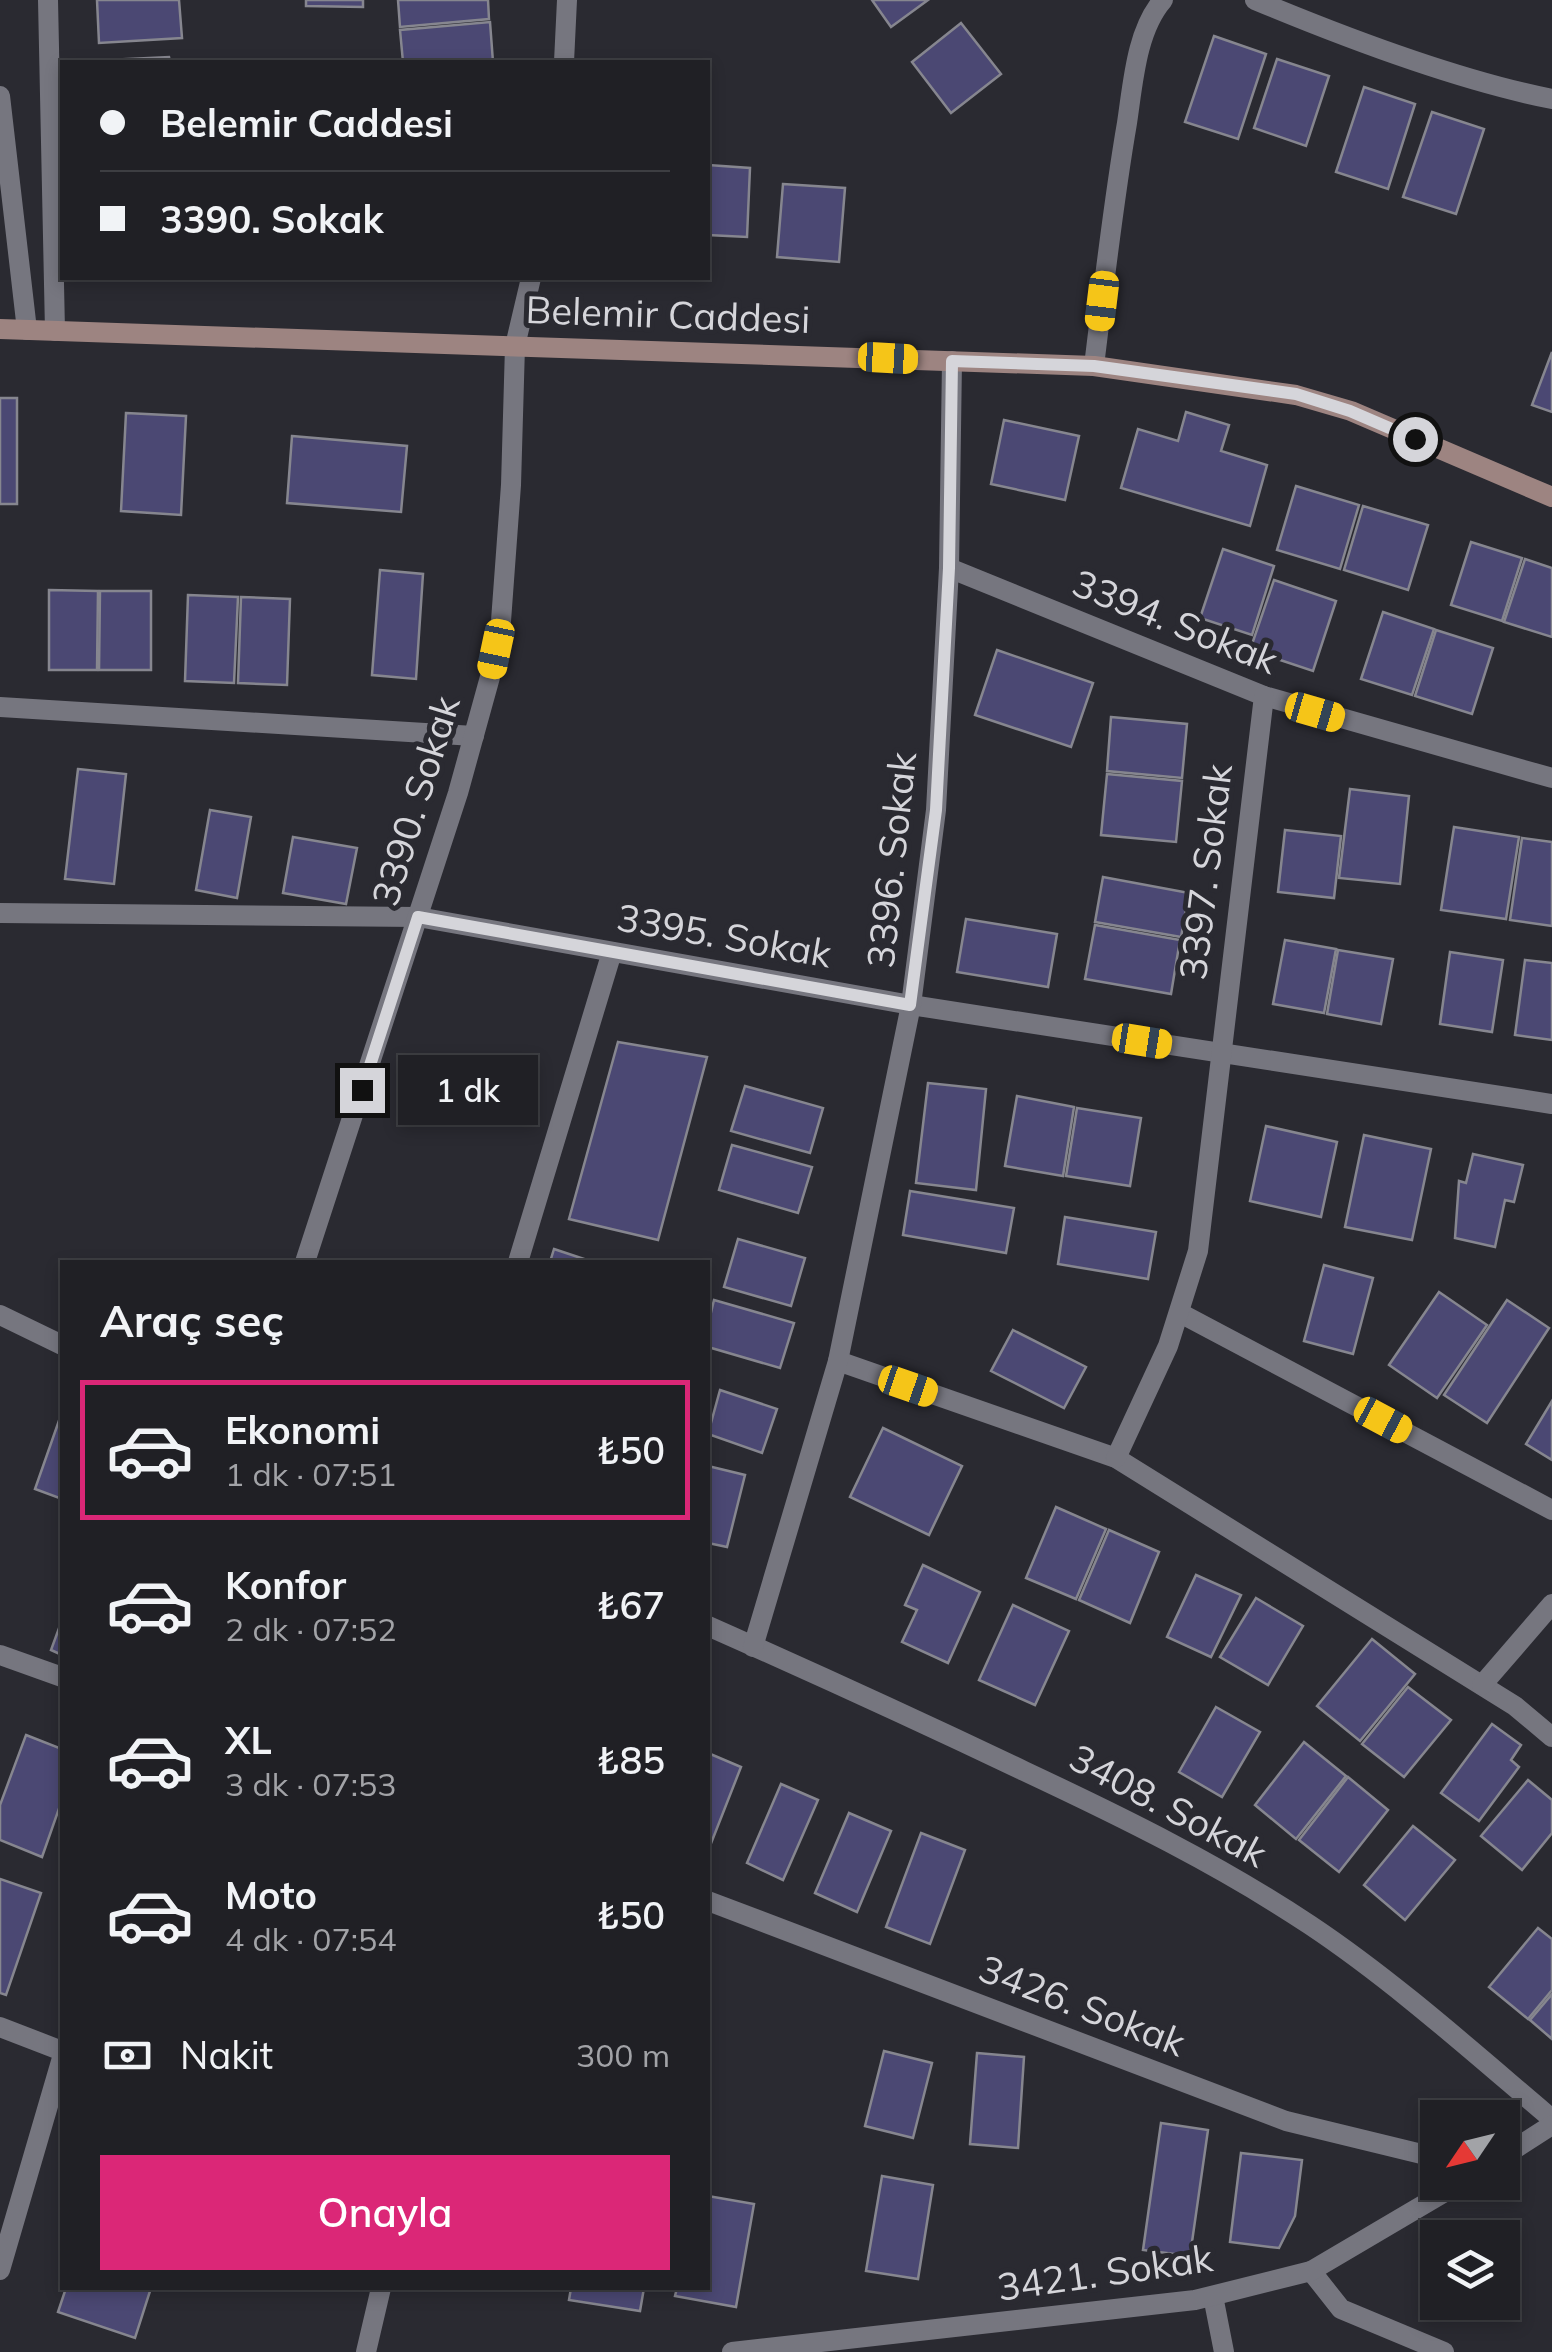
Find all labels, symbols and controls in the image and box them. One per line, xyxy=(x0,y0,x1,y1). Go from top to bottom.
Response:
text: Belemir Caddesi xyxy=(160,99,453,147)
text: 3390. Sokak xyxy=(160,195,383,243)
car xyxy=(1083,269,1121,333)
street label: Belemir Caddesi xyxy=(525,285,811,343)
car xyxy=(857,341,919,375)
route start xyxy=(1393,417,1438,462)
street label: 3394. Sokak xyxy=(1066,558,1285,684)
car xyxy=(475,617,517,681)
car xyxy=(1282,689,1348,735)
street label: 3390. Sokak xyxy=(360,690,470,911)
street label: 3396. Sokak xyxy=(856,749,926,970)
street label: 3397. Sokak xyxy=(1168,761,1242,982)
street label: 3395. Sokak xyxy=(613,893,836,978)
car xyxy=(1110,1021,1174,1061)
callout: 1 dk xyxy=(397,1055,537,1125)
route end xyxy=(340,1068,385,1113)
text: 1 dk xyxy=(436,1070,500,1110)
text: Araç seç xyxy=(100,1292,284,1348)
car xyxy=(875,1362,941,1410)
car xyxy=(1349,1393,1417,1447)
icon: car xyxy=(105,1405,195,1495)
text: Ekonomi xyxy=(225,1406,380,1454)
text: ₺50 xyxy=(597,1426,665,1474)
text: 1 dk · 07:51 xyxy=(225,1454,396,1494)
icon: car xyxy=(105,1560,195,1650)
text: Konfor xyxy=(225,1561,346,1609)
text: ₺67 xyxy=(597,1581,665,1629)
text: 2 dk · 07:52 xyxy=(225,1609,396,1649)
icon: car xyxy=(105,1715,195,1805)
text: XL xyxy=(225,1716,272,1764)
street label: 3408. Sokak xyxy=(1061,1733,1276,1877)
text: ₺85 xyxy=(597,1736,665,1784)
text: 3 dk · 07:53 xyxy=(225,1764,396,1804)
icon: car xyxy=(105,1870,195,1960)
text: Moto xyxy=(225,1871,317,1919)
text: ₺50 xyxy=(597,1891,665,1939)
text: 4 dk · 07:54 xyxy=(225,1919,396,1959)
street label: 3426. Sokak xyxy=(973,1944,1193,2066)
icon: cash xyxy=(100,2028,155,2083)
text: Nakit xyxy=(180,2031,273,2079)
text: 300 m xyxy=(576,2035,670,2075)
north arrow xyxy=(1420,2100,1520,2200)
map controls xyxy=(1420,2100,1520,2320)
button: Onayla xyxy=(100,2155,670,2270)
button: layers xyxy=(1420,2220,1520,2320)
street label: 3421. Sokak xyxy=(994,2233,1216,2311)

